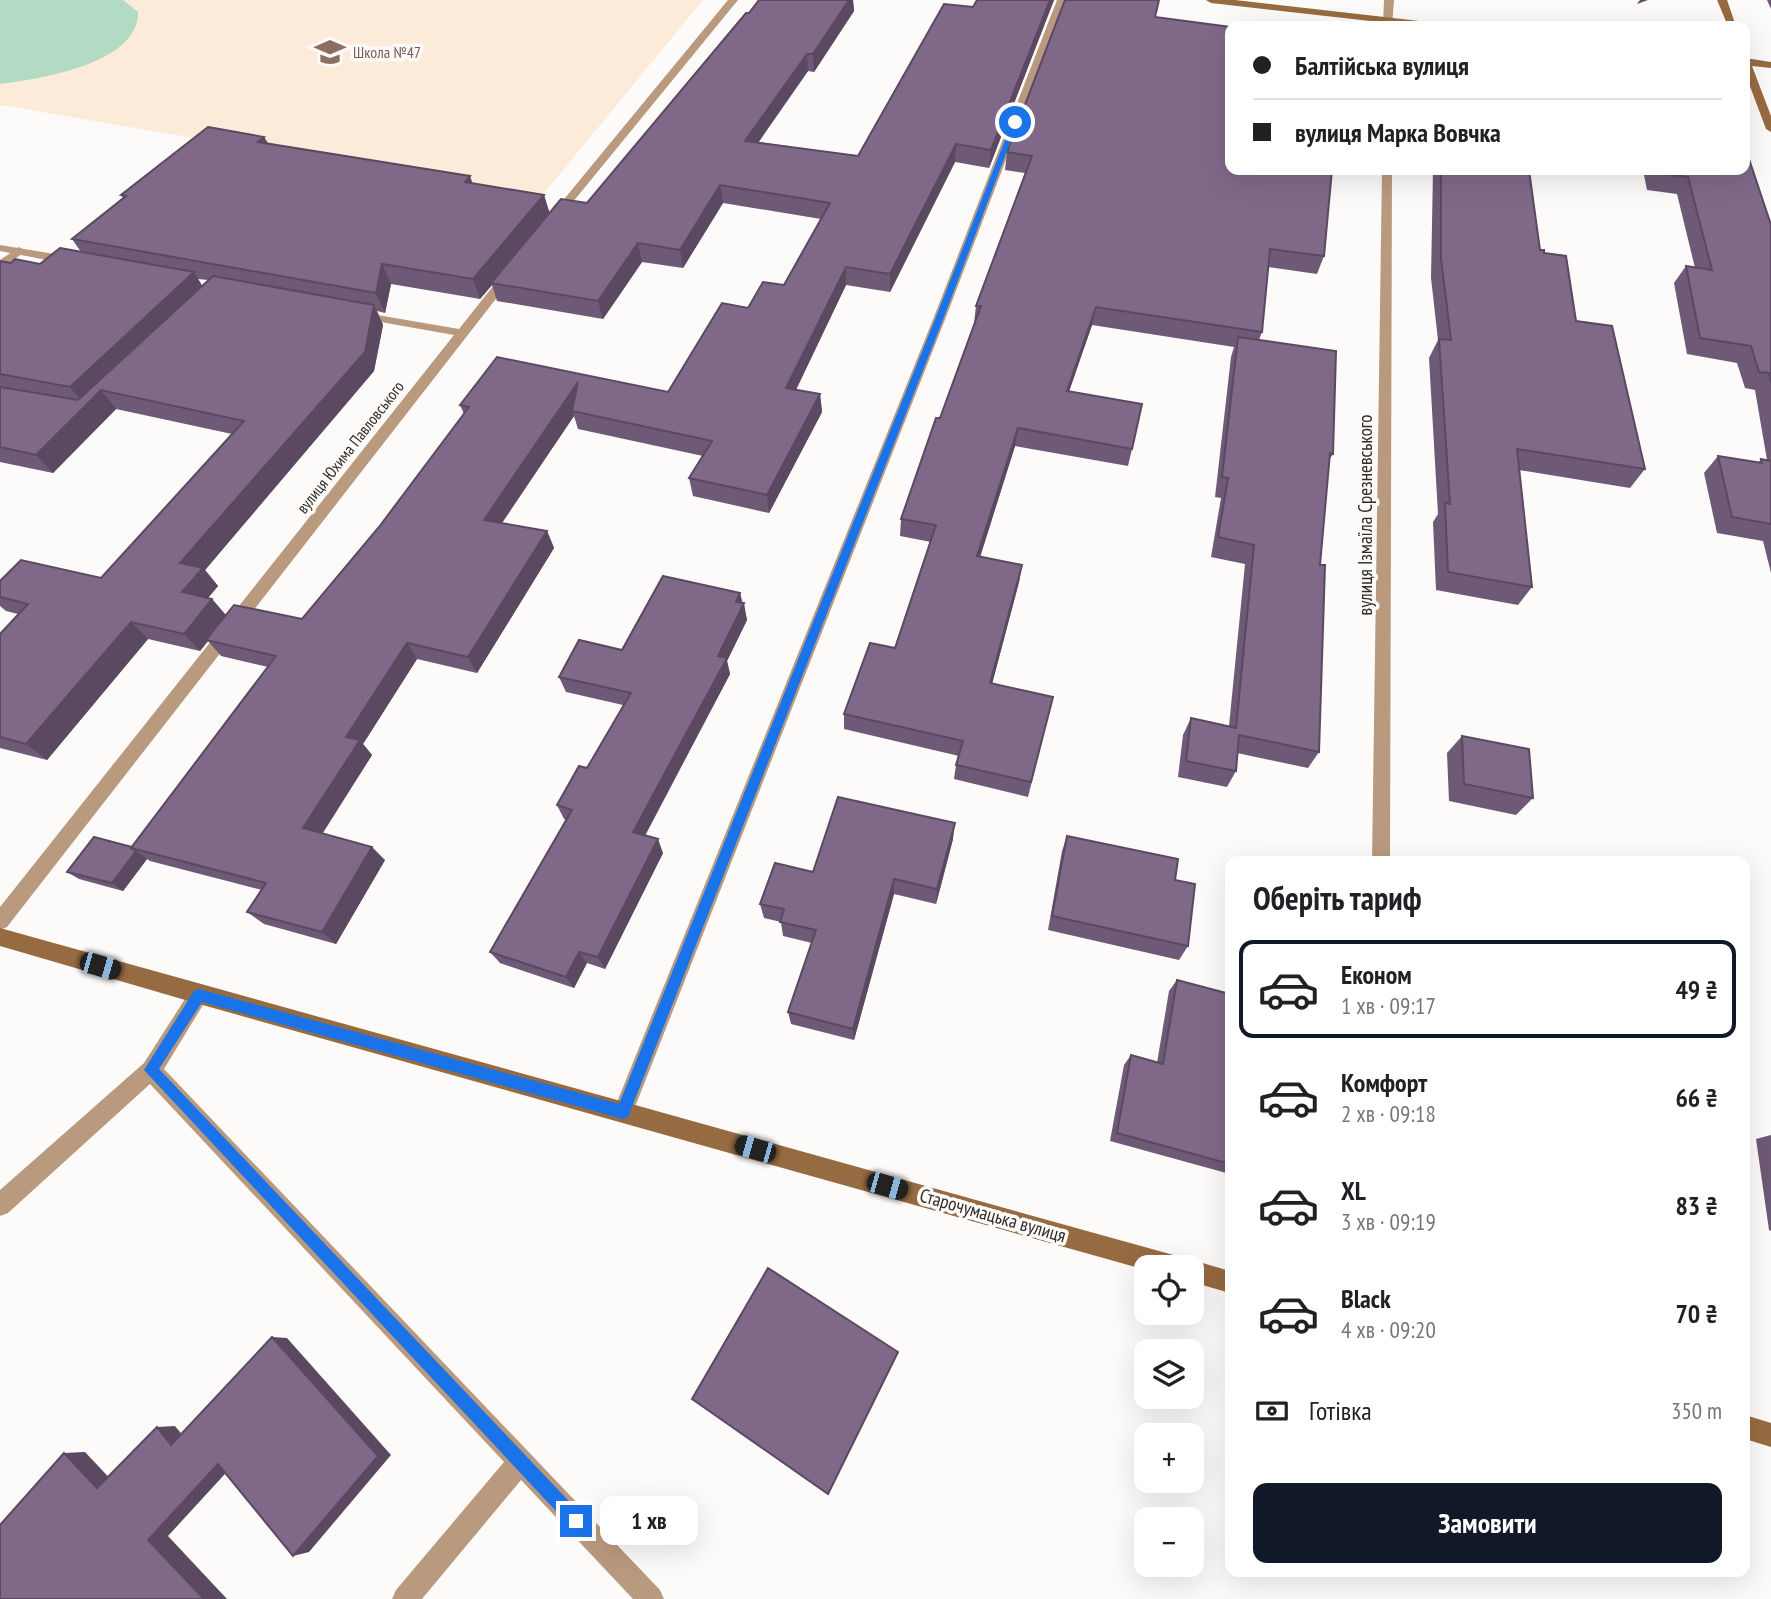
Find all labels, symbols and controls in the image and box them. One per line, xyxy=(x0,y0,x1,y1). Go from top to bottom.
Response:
school or university icon: Школа №47 xyxy=(313,35,347,69)
place label: Школа №47 xyxy=(353,42,421,62)
text: Балтійська вулиця xyxy=(1295,49,1469,82)
route start xyxy=(999,106,1031,138)
text: вулиця Марка Вовчка xyxy=(1295,116,1501,149)
street label: вулиця Юхима Павловського xyxy=(292,377,408,517)
street label: вулиця Ізмаїла Срезневського xyxy=(1353,415,1377,615)
text: Оберіть тариф xyxy=(1253,877,1421,919)
car xyxy=(77,950,124,982)
icon: car xyxy=(1257,958,1320,1021)
text: Економ xyxy=(1341,958,1412,991)
text: 49 ₴ xyxy=(1675,973,1718,1006)
text: 1 хв · 09:17 xyxy=(1341,991,1436,1020)
icon: car xyxy=(1257,1066,1320,1129)
text: Комфорт xyxy=(1341,1066,1427,1099)
text: 66 ₴ xyxy=(1675,1081,1718,1114)
text: 2 хв · 09:18 xyxy=(1341,1099,1436,1128)
car xyxy=(732,1133,779,1165)
car xyxy=(864,1170,911,1202)
icon: car xyxy=(1257,1174,1320,1237)
text: XL xyxy=(1341,1174,1366,1207)
street label: Старочумацька вулиця xyxy=(917,1183,1069,1247)
text: 83 ₴ xyxy=(1675,1189,1718,1222)
text: 3 хв · 09:19 xyxy=(1341,1207,1436,1236)
map controls xyxy=(1134,1255,1204,1577)
button: locate xyxy=(1134,1255,1204,1325)
icon: car xyxy=(1257,1282,1320,1345)
text: Black xyxy=(1341,1282,1391,1315)
text: 70 ₴ xyxy=(1675,1297,1718,1330)
text: 4 хв · 09:20 xyxy=(1341,1315,1436,1344)
button: layers xyxy=(1134,1339,1204,1409)
icon: cash xyxy=(1253,1392,1291,1430)
text: Готівка xyxy=(1309,1394,1372,1427)
text: 350 m xyxy=(1671,1396,1722,1425)
button: + xyxy=(1134,1423,1204,1493)
button: Замовити xyxy=(1253,1483,1722,1563)
callout: 1 хв xyxy=(600,1496,698,1546)
route end xyxy=(560,1505,592,1537)
text: 1 хв xyxy=(631,1506,667,1535)
button: − xyxy=(1134,1507,1204,1577)

